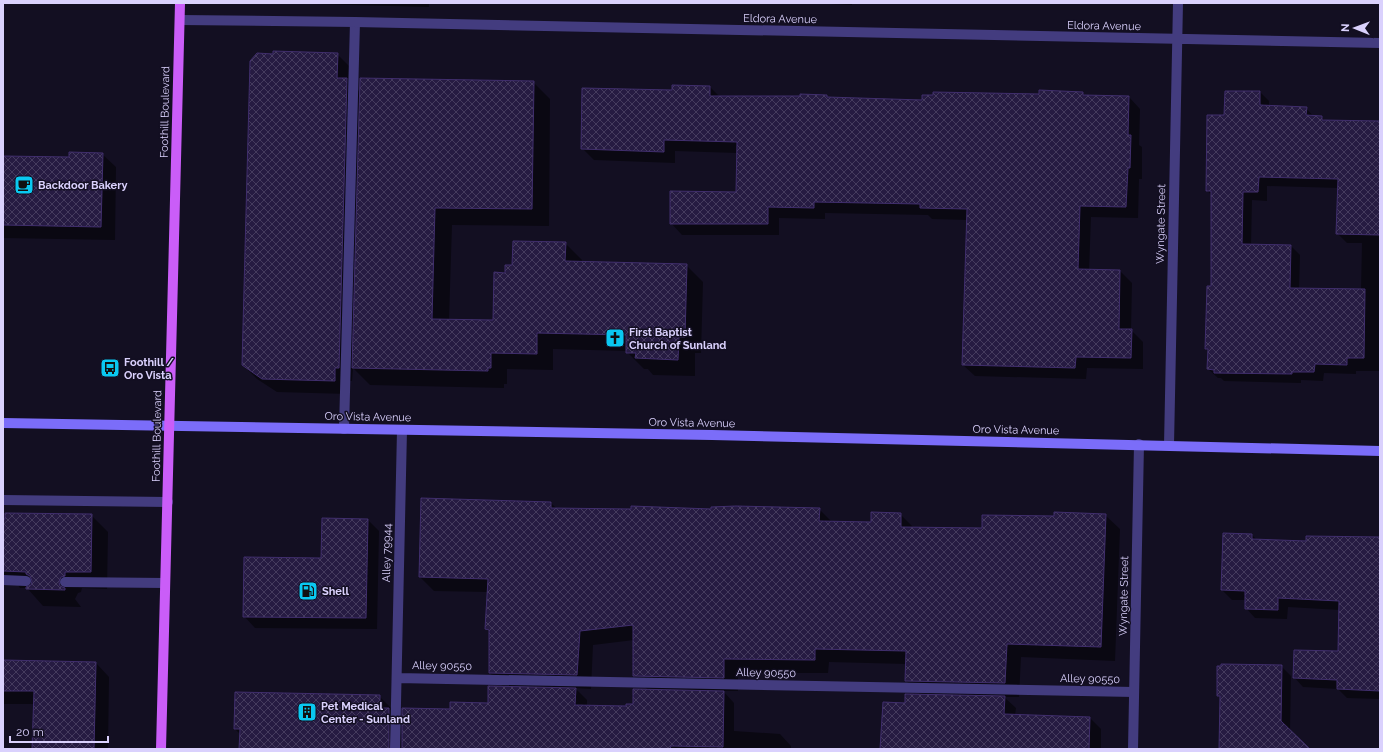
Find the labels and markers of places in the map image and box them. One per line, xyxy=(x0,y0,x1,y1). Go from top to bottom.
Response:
cafe icon: Backdoor Bakery xyxy=(13,174,35,196)
place label: Backdoor Bakery xyxy=(38,179,128,192)
place label: First Baptist Church of Sunland xyxy=(629,326,726,352)
church icon: First Baptist Church of Sunland xyxy=(604,327,626,349)
place label: Foothill / Oro Vista xyxy=(124,356,174,382)
bus stop icon: Foothill / Oro Vista xyxy=(99,357,121,379)
fuel station icon: Shell xyxy=(297,580,319,602)
place label: Shell xyxy=(322,585,349,598)
place label: Pet Medical Center - Sunland xyxy=(321,700,410,726)
building icon: Pet Medical Center - Sunland xyxy=(296,701,318,723)

